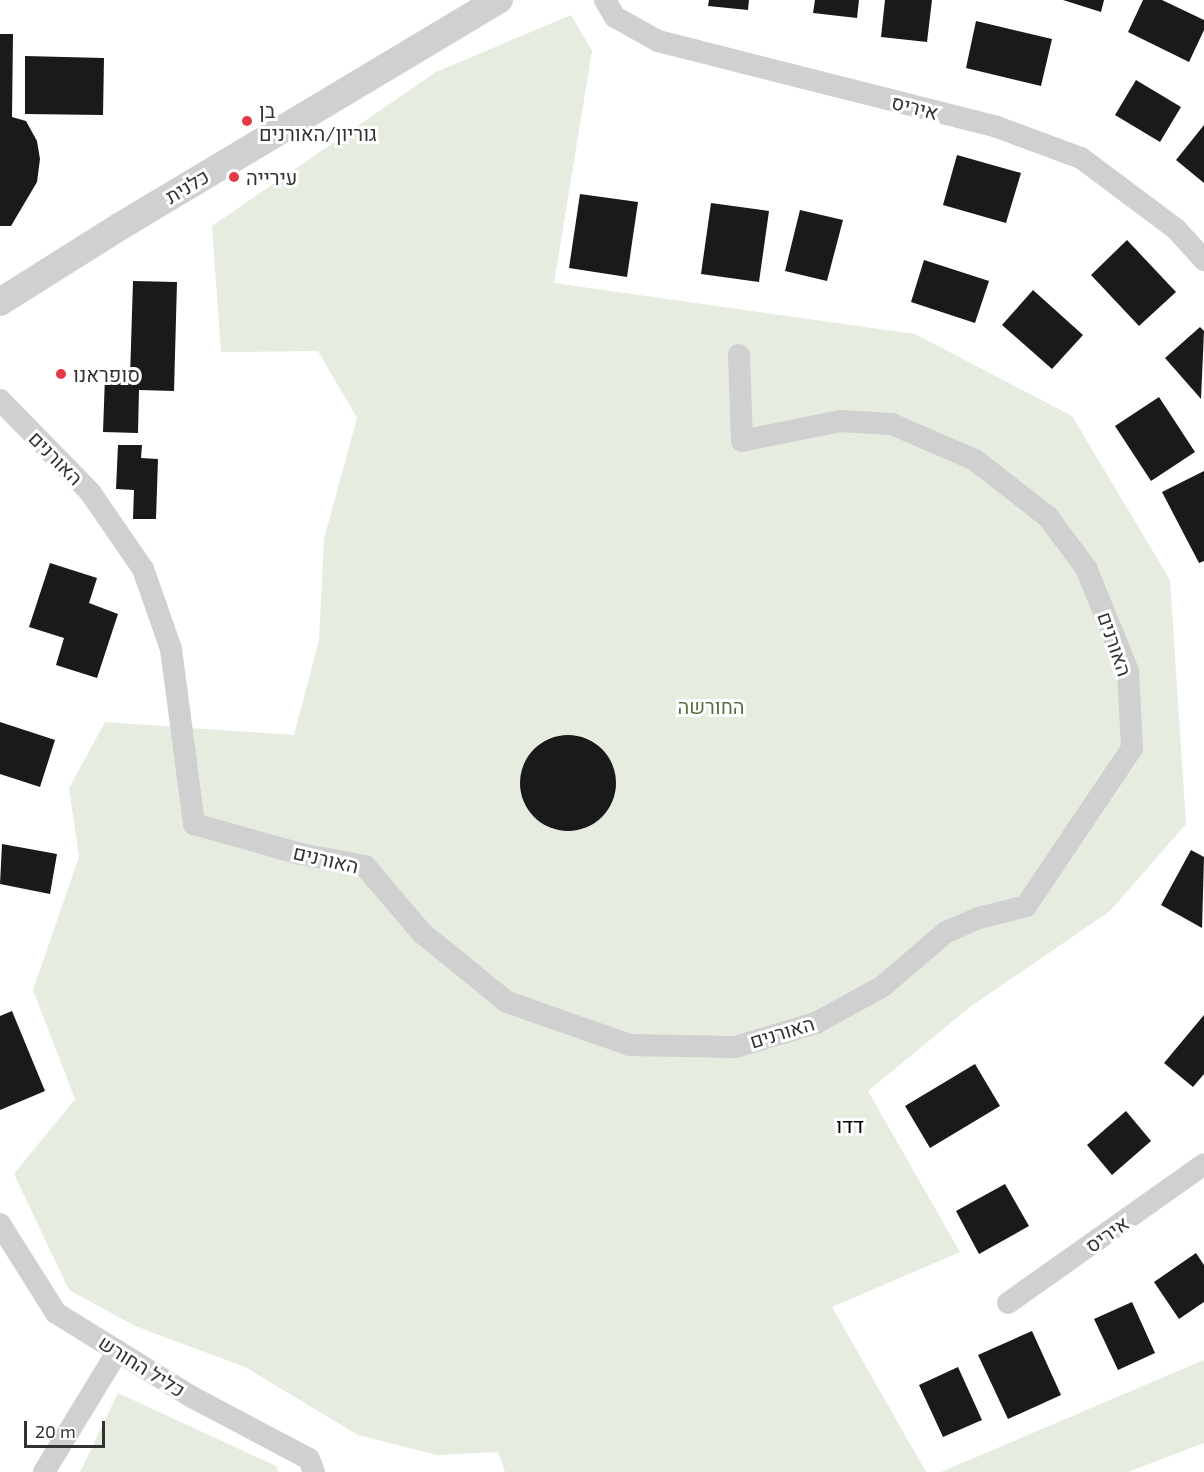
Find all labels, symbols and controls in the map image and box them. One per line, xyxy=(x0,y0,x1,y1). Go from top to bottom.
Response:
street label: איריס xyxy=(889,90,941,124)
place label: בן גוריון/האורנים xyxy=(259,98,377,145)
marker: בן גוריון/האורנים xyxy=(240,114,254,128)
street label: כלנית xyxy=(161,164,213,208)
place label: עירייה xyxy=(246,165,297,189)
marker: עירייה xyxy=(227,170,241,184)
place label: סופראנו xyxy=(73,362,140,386)
marker: סופראנו xyxy=(54,367,68,381)
street label: האורנים xyxy=(24,426,88,490)
street label: האורנים xyxy=(1093,609,1137,679)
park label: החורשה xyxy=(677,694,745,718)
street label: האורנים xyxy=(291,840,361,878)
street label: האורנים xyxy=(747,1011,817,1053)
district label: דדו xyxy=(836,1112,864,1138)
street label: איריס xyxy=(1081,1211,1133,1257)
street label: כליל החורש xyxy=(94,1330,190,1402)
scale bar xyxy=(27,1409,108,1447)
text: 20 m xyxy=(35,1420,76,1442)

